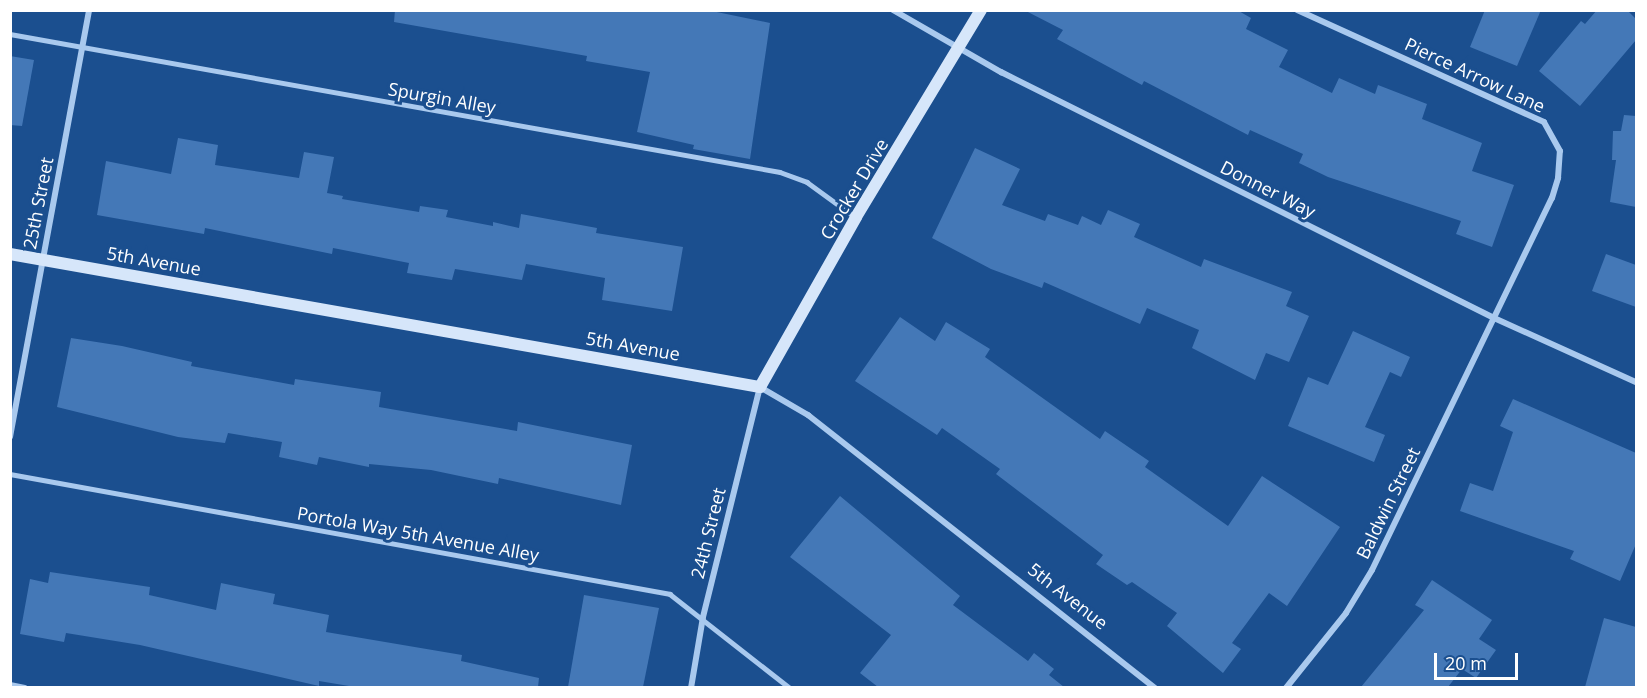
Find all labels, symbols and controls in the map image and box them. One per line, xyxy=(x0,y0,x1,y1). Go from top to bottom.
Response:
street label: Pierce Arrow Lane xyxy=(1401,33,1549,117)
street label: Spurgin Alley xyxy=(386,78,498,118)
street label: Crocker Drive xyxy=(815,135,893,243)
street label: 25th Street xyxy=(19,155,57,251)
street label: Donner Way xyxy=(1217,156,1319,222)
street label: 5th Avenue xyxy=(105,242,203,280)
street label: 5th Avenue xyxy=(584,327,682,365)
street label: Baldwin Street xyxy=(1352,444,1424,562)
street label: 24th Street xyxy=(686,485,730,581)
street label: Portola Way 5th Avenue Alley xyxy=(295,502,541,566)
street label: 5th Avenue xyxy=(1024,558,1112,634)
scale bar xyxy=(1437,641,1521,679)
text: 20 m xyxy=(1445,651,1487,675)

